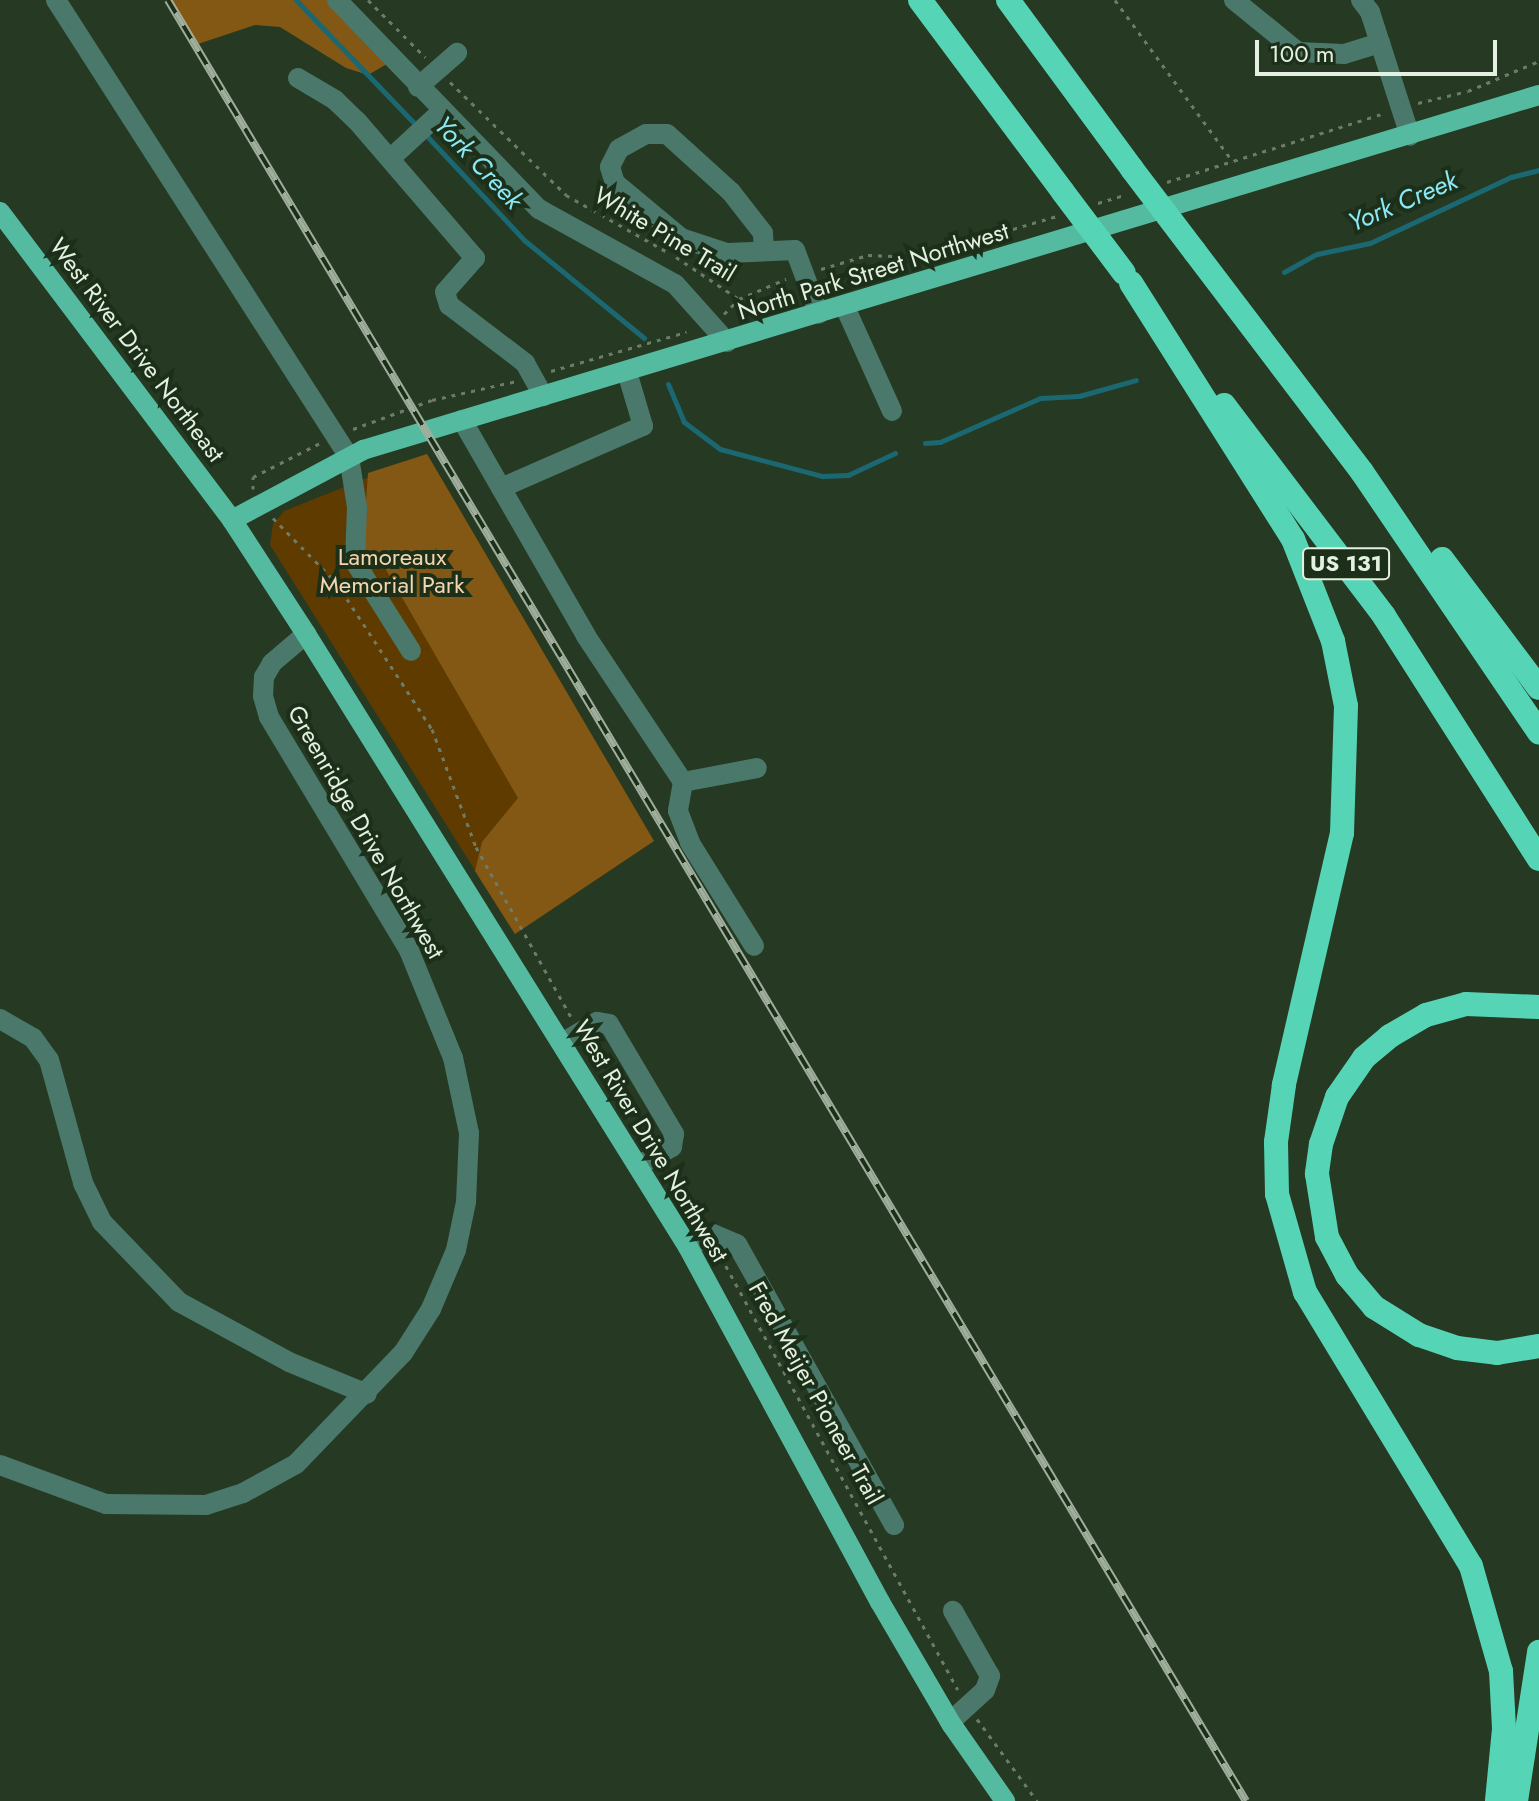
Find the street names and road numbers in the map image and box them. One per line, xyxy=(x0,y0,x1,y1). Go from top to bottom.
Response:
street label: White Pine Trail xyxy=(589,180,741,288)
street label: North Park Street Northwest xyxy=(734,216,1012,326)
street label: West River Drive Northeast xyxy=(43,232,231,468)
road number: US 131 xyxy=(1302,546,1390,582)
street label: Greenridge Drive Northwest xyxy=(282,700,450,964)
street label: West River Drive Northwest xyxy=(567,1015,735,1267)
street label: Fred Meijer Pioneer Trail xyxy=(743,1276,889,1510)

